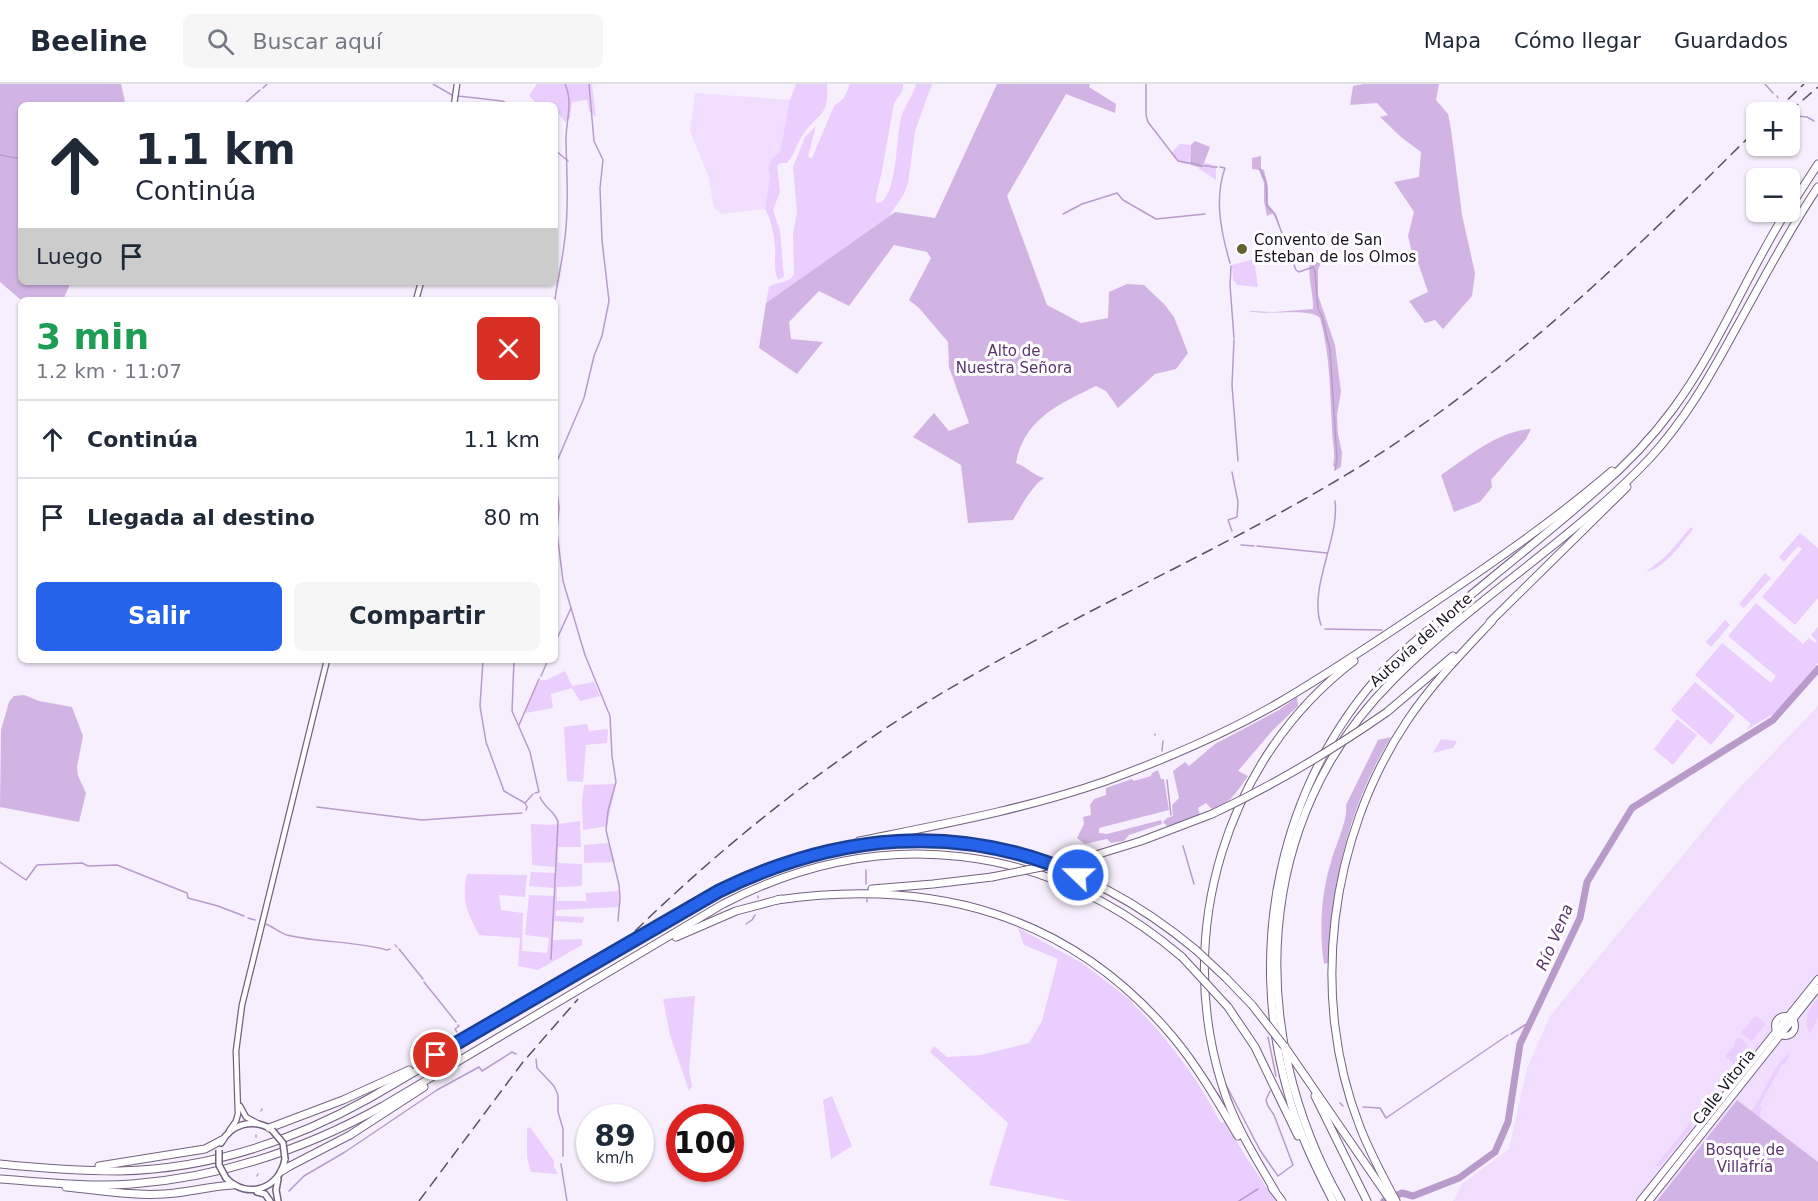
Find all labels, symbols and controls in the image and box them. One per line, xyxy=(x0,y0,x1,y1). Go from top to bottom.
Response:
search box xyxy=(183,14,603,68)
text: Beeline xyxy=(30,25,147,58)
icon: search xyxy=(204,25,237,58)
text: Buscar aquí xyxy=(252,29,382,54)
text: Mapa xyxy=(1424,29,1481,53)
text: Cómo llegar xyxy=(1514,29,1641,53)
text: Guardados xyxy=(1674,29,1788,53)
map controls xyxy=(1746,102,1800,222)
button: + xyxy=(1746,102,1800,156)
text: 1.1 km xyxy=(135,125,296,174)
icon: ahead xyxy=(36,126,114,204)
button: − xyxy=(1746,168,1800,222)
text: Continúa xyxy=(135,175,256,206)
place label: Convento de San Esteban de los Olmos xyxy=(1254,231,1417,266)
icon: arrive xyxy=(115,240,148,273)
marker: Convento de San Esteban de los Olmos xyxy=(1235,242,1249,256)
text: Luego xyxy=(36,244,103,269)
text: 3 min xyxy=(36,316,149,357)
button: close xyxy=(477,317,540,380)
park label: Alto de Nuestra Señora xyxy=(956,342,1072,377)
text: 1.2 km · 11:07 xyxy=(36,359,182,383)
icon: ahead xyxy=(36,423,69,456)
text: Continúa xyxy=(87,427,198,452)
text: 1.1 km xyxy=(464,427,540,452)
icon: arrive xyxy=(36,501,69,534)
text: Llegada al destino xyxy=(87,505,315,530)
text: 80 m xyxy=(484,505,540,530)
button: Salir xyxy=(36,582,282,651)
button: Compartir xyxy=(294,582,540,651)
street label: Autovía del Norte xyxy=(1366,589,1476,691)
position arrow xyxy=(1046,843,1110,907)
water label: Río Vena xyxy=(1532,901,1577,973)
pin xyxy=(410,1029,461,1080)
icon: arrive xyxy=(419,1038,452,1071)
street label: Calle Vitoria xyxy=(1689,1046,1759,1128)
speed limit sign: 100 xyxy=(666,1104,744,1182)
text: 89 xyxy=(594,1118,636,1153)
park label: Bosque de Villafría xyxy=(1705,1141,1785,1176)
text: km/h xyxy=(596,1149,634,1167)

